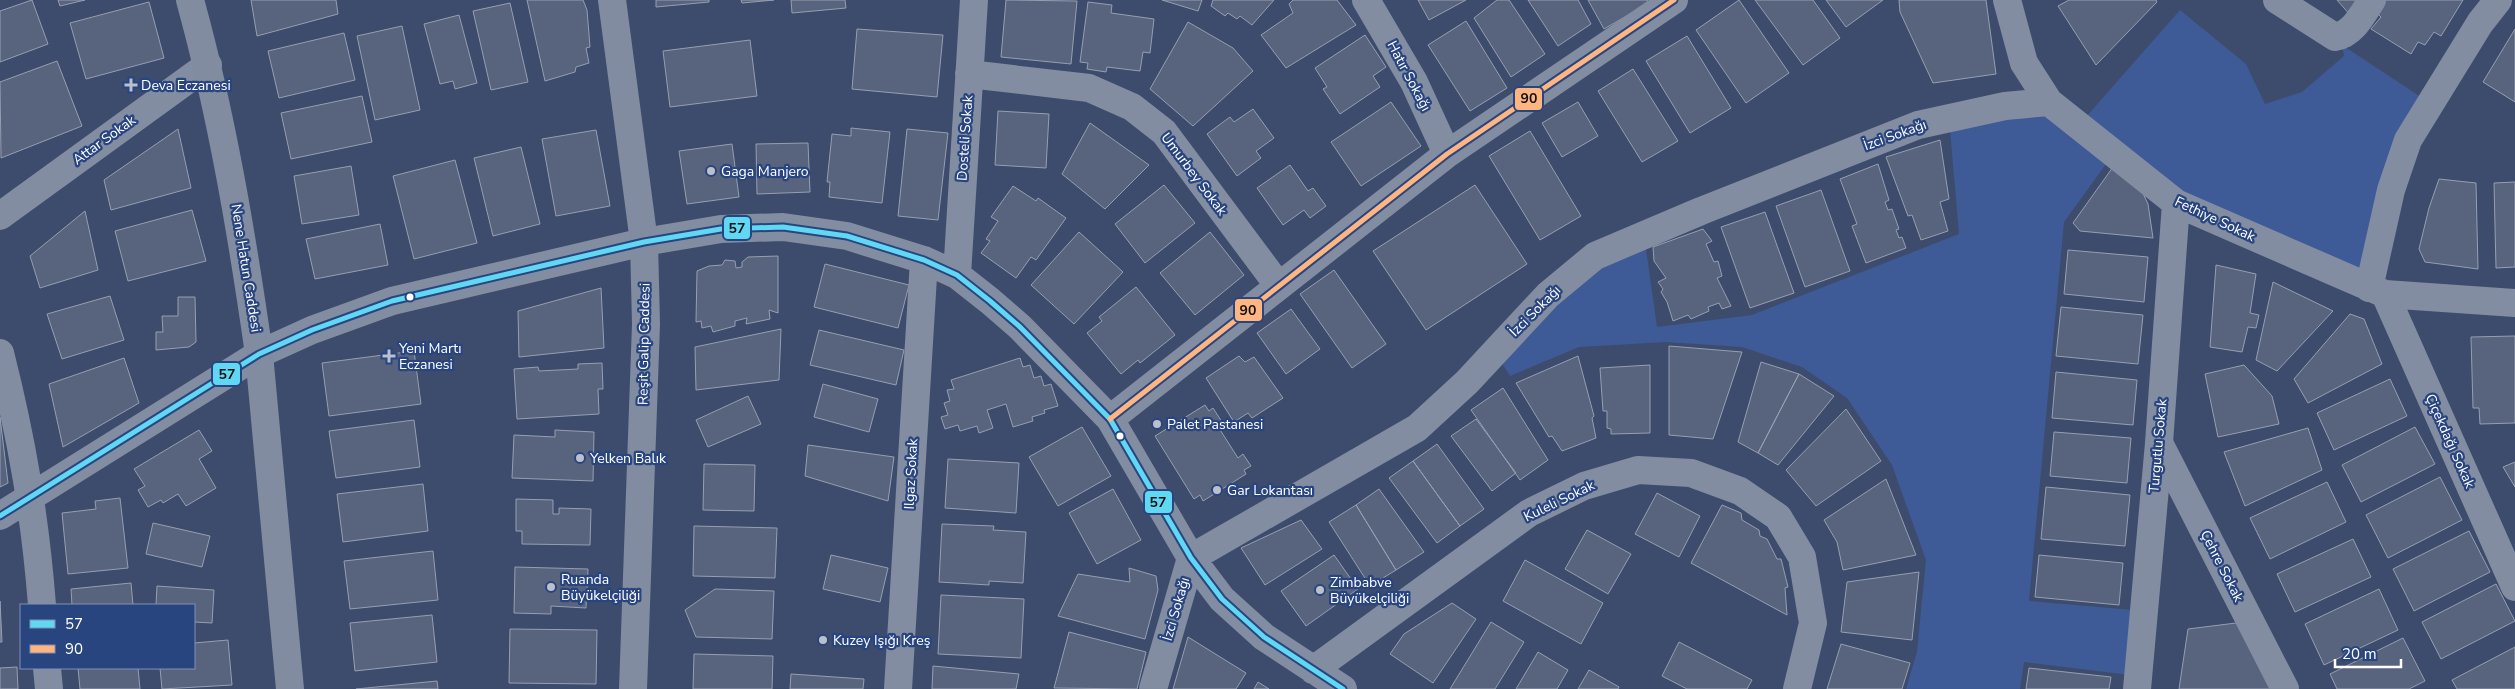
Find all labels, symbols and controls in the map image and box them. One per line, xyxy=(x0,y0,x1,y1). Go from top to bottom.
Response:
street label: Hatır Sokağı xyxy=(1383,38,1435,114)
place label: Deva Eczanesi xyxy=(141,76,231,95)
marker: Deva Eczanesi xyxy=(125,79,137,91)
line badge: 90 xyxy=(1514,87,1543,111)
text: 90 xyxy=(1521,89,1537,108)
street label: Dosteli Sokak xyxy=(953,94,978,181)
street label: Attar Sokak xyxy=(69,110,140,169)
street label: İzci Sokağı xyxy=(1861,115,1929,155)
street label: Umurbey Sokak xyxy=(1157,129,1232,220)
place label: Gaga Manjero xyxy=(721,162,809,181)
marker: Gaga Manjero xyxy=(705,165,717,177)
street label: Fethiye Sokak xyxy=(2172,192,2259,246)
street label: Nene Hatun Caddesi xyxy=(226,203,266,333)
line badge: 57 xyxy=(723,216,751,240)
text: 57 xyxy=(729,219,745,238)
street label: İzci Sokağı xyxy=(1505,281,1565,341)
street label: Reşit Galip Caddesi xyxy=(633,283,655,405)
unlabelled marker xyxy=(405,292,415,302)
line badge: 90 xyxy=(1234,298,1263,322)
text: 90 xyxy=(1240,301,1256,320)
place label: Yeni Martı Eczanesi xyxy=(398,339,461,374)
marker: Yeni Martı Eczanesi xyxy=(383,350,395,362)
line badge: 57 xyxy=(212,362,241,386)
text: 57 xyxy=(219,365,235,384)
street label: Çiçekdağı Sokak xyxy=(2421,391,2480,492)
street label: Turgutlu Sokak xyxy=(2144,397,2172,494)
place label: Palet Pastanesi xyxy=(1167,415,1263,434)
marker: Palet Pastanesi xyxy=(1151,418,1163,430)
unlabelled marker xyxy=(1115,431,1125,441)
street label: Ilgaz Sokak xyxy=(900,437,922,510)
place label: Yelken Balık xyxy=(589,449,667,468)
marker: Yelken Balık xyxy=(574,452,586,464)
street label: Kuleli Sokak xyxy=(1520,475,1599,526)
place label: Gar Lokantası xyxy=(1227,481,1313,500)
marker: Gar Lokantası xyxy=(1211,484,1223,496)
line badge: 57 xyxy=(1144,490,1173,514)
text: 57 xyxy=(1150,493,1166,512)
street label: Çehre Sokak xyxy=(2196,527,2249,606)
place label: Ruanda Büyükelçiliği xyxy=(561,570,640,605)
place label: Zimbabve Büyükelçiliği xyxy=(1330,573,1409,608)
street label: İzci Sokağı xyxy=(1158,575,1194,643)
marker: Ruanda Büyükelçiliği xyxy=(545,581,557,593)
marker: Zimbabve Büyükelçiliği xyxy=(1314,584,1326,596)
legend xyxy=(20,604,195,669)
text: 57 xyxy=(65,614,83,634)
place label: Kuzey Işığı Kreş xyxy=(833,631,931,650)
marker: Kuzey Işığı Kreş xyxy=(817,634,829,646)
scale bar xyxy=(2335,636,2401,668)
text: 90 xyxy=(65,639,83,659)
text: 20 m xyxy=(2342,644,2377,664)

